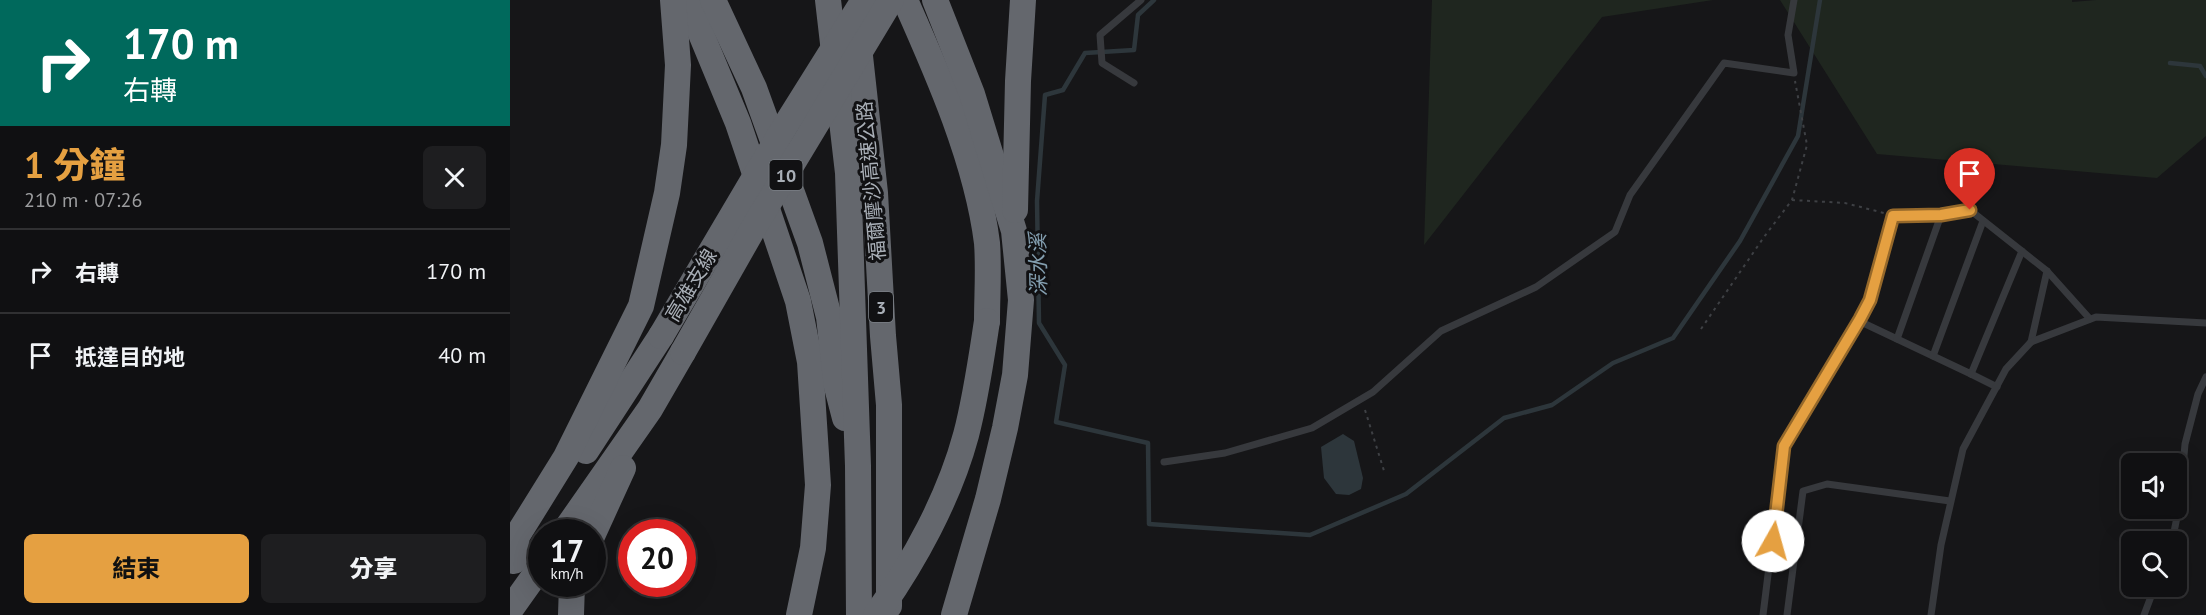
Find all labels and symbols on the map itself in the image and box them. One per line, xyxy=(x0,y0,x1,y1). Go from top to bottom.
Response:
street label: 福爾摩沙高速公路 xyxy=(851,100,891,262)
pin xyxy=(1944,148,1995,210)
road number: 10 xyxy=(770,160,802,190)
water label: 深水溪 xyxy=(1024,230,1052,297)
street label: 高雄支線 xyxy=(659,244,723,326)
road number: 3 xyxy=(869,292,893,322)
position arrow xyxy=(1741,509,1805,573)
speed limit sign: 20 xyxy=(618,519,696,597)

